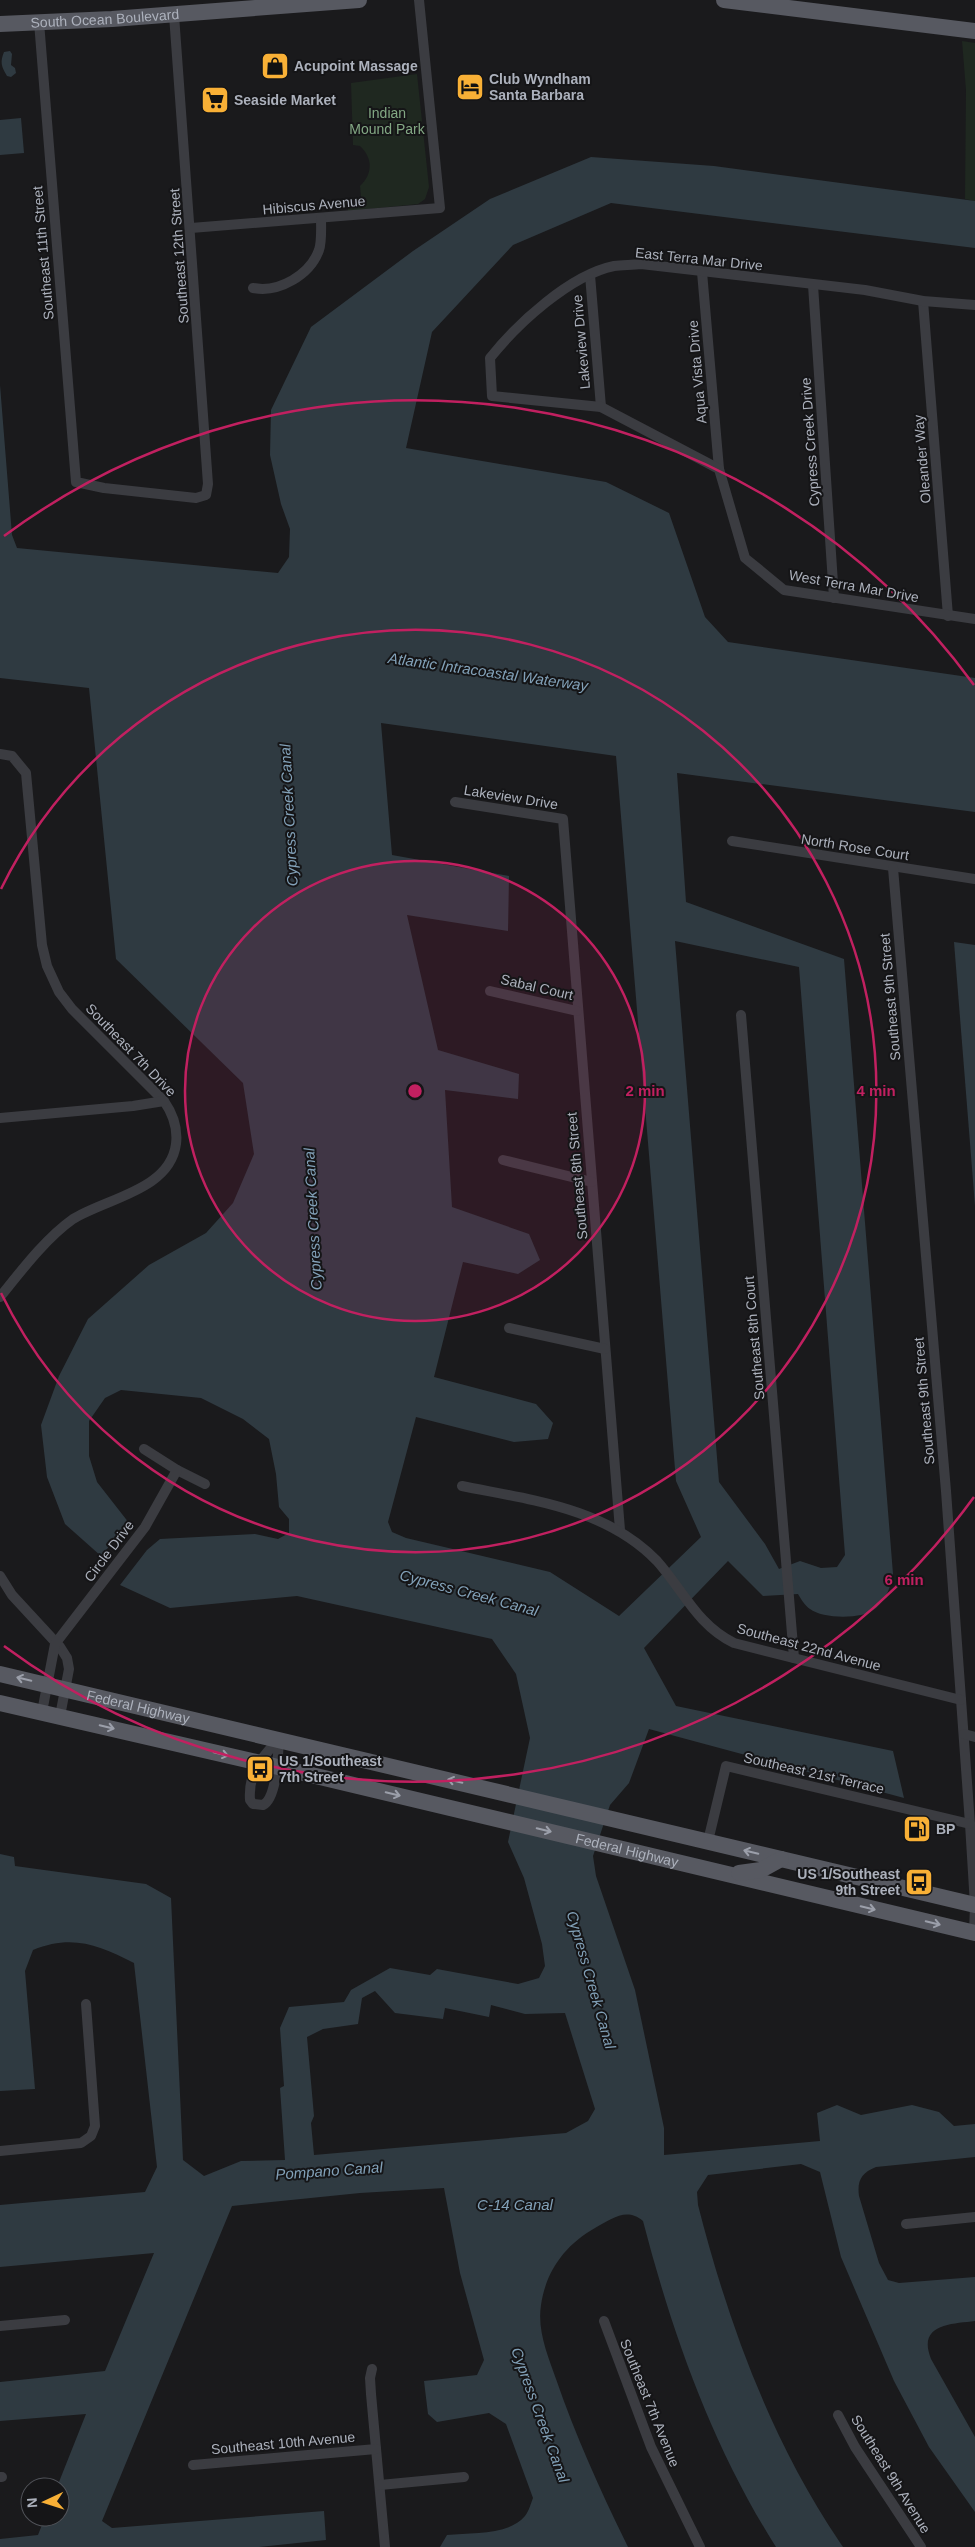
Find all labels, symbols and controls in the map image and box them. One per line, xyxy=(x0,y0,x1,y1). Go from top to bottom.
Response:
street label: South Ocean Boulevard xyxy=(30,6,180,31)
shop icon: Acupoint Massage xyxy=(260,51,290,81)
place label: Acupoint Massage xyxy=(294,58,418,74)
place label: Club Wyndham Santa Barbara xyxy=(489,71,591,103)
hotel icon: Club Wyndham Santa Barbara xyxy=(455,72,485,102)
supermarket icon: Seaside Market xyxy=(200,85,230,115)
place label: Seaside Market xyxy=(234,92,336,108)
park label: Indian Mound Park xyxy=(349,105,426,137)
street label: Southeast 11th Street xyxy=(29,185,57,321)
street label: Southeast 12th Street xyxy=(166,188,192,324)
street label: Hibiscus Avenue xyxy=(262,193,366,217)
street label: East Terra Mar Drive xyxy=(634,244,764,274)
street label: Lakeview Drive xyxy=(569,294,593,390)
street label: Aqua Vista Drive xyxy=(684,319,710,425)
street label: Cypress Creek Drive xyxy=(798,377,822,507)
street label: Oleander Way xyxy=(910,414,934,504)
street label: West Terra Mar Drive xyxy=(788,567,920,605)
water label: Atlantic Intracoastal Waterway xyxy=(386,649,590,694)
water label: Cypress Creek Canal xyxy=(276,743,301,887)
street label: Lakeview Drive xyxy=(463,782,559,812)
street label: North Rose Court xyxy=(800,831,910,863)
street label: Southeast 9th Street xyxy=(876,933,904,1061)
street label: Sabal Court xyxy=(499,971,575,1003)
street label: Southeast 7th Drive xyxy=(83,1000,180,1100)
centre of rings xyxy=(406,1082,424,1100)
text: 2 min xyxy=(625,1082,665,1099)
text: 4 min xyxy=(856,1082,896,1099)
street label: Southeast 8th Street xyxy=(563,1112,591,1240)
water label: Cypress Creek Canal xyxy=(300,1147,325,1291)
street label: Southeast 8th Court xyxy=(741,1275,767,1401)
street label: Southeast 9th Street xyxy=(910,1337,938,1465)
street label: Circle Drive xyxy=(81,1517,137,1585)
water label: Cypress Creek Canal xyxy=(398,1566,541,1619)
text: 6 min xyxy=(884,1571,924,1588)
street label: Southeast 22nd Avenue xyxy=(735,1620,883,1674)
one-way arrow xyxy=(16,1674,32,1683)
street label: Federal Highway xyxy=(85,1687,191,1727)
one-way arrow xyxy=(99,1723,115,1732)
street label: Southeast 21st Terrace xyxy=(742,1749,886,1797)
one-way arrow xyxy=(213,1750,229,1759)
place label: US 1/Southeast 7th Street xyxy=(279,1753,382,1785)
bus stop icon: US 1/Southeast 7th Street xyxy=(245,1754,275,1784)
one-way arrow xyxy=(447,1776,463,1785)
one-way arrow xyxy=(385,1790,401,1799)
fuel station icon: BP xyxy=(902,1814,932,1844)
place label: BP xyxy=(936,1821,955,1837)
one-way arrow xyxy=(535,1826,551,1835)
street label: Federal Highway xyxy=(574,1830,680,1870)
one-way arrow xyxy=(744,1847,760,1856)
place label: US 1/Southeast 9th Street xyxy=(797,1866,900,1898)
bus stop icon: US 1/Southeast 9th Street xyxy=(904,1867,934,1897)
one-way arrow xyxy=(860,1903,876,1913)
water label: Cypress Creek Canal xyxy=(564,1909,619,2051)
one-way arrow xyxy=(924,1919,940,1928)
water label: Pompano Canal xyxy=(275,2158,384,2183)
water label: C-14 Canal xyxy=(477,2196,554,2213)
street label: Southeast 7th Avenue xyxy=(617,2337,683,2470)
water label: Cypress Creek Canal xyxy=(508,2345,573,2485)
street label: Southeast 9th Avenue xyxy=(848,2412,934,2536)
street label: Southeast 10th Avenue xyxy=(210,2429,356,2457)
north arrow xyxy=(20,2477,70,2527)
text: N xyxy=(24,2497,40,2509)

